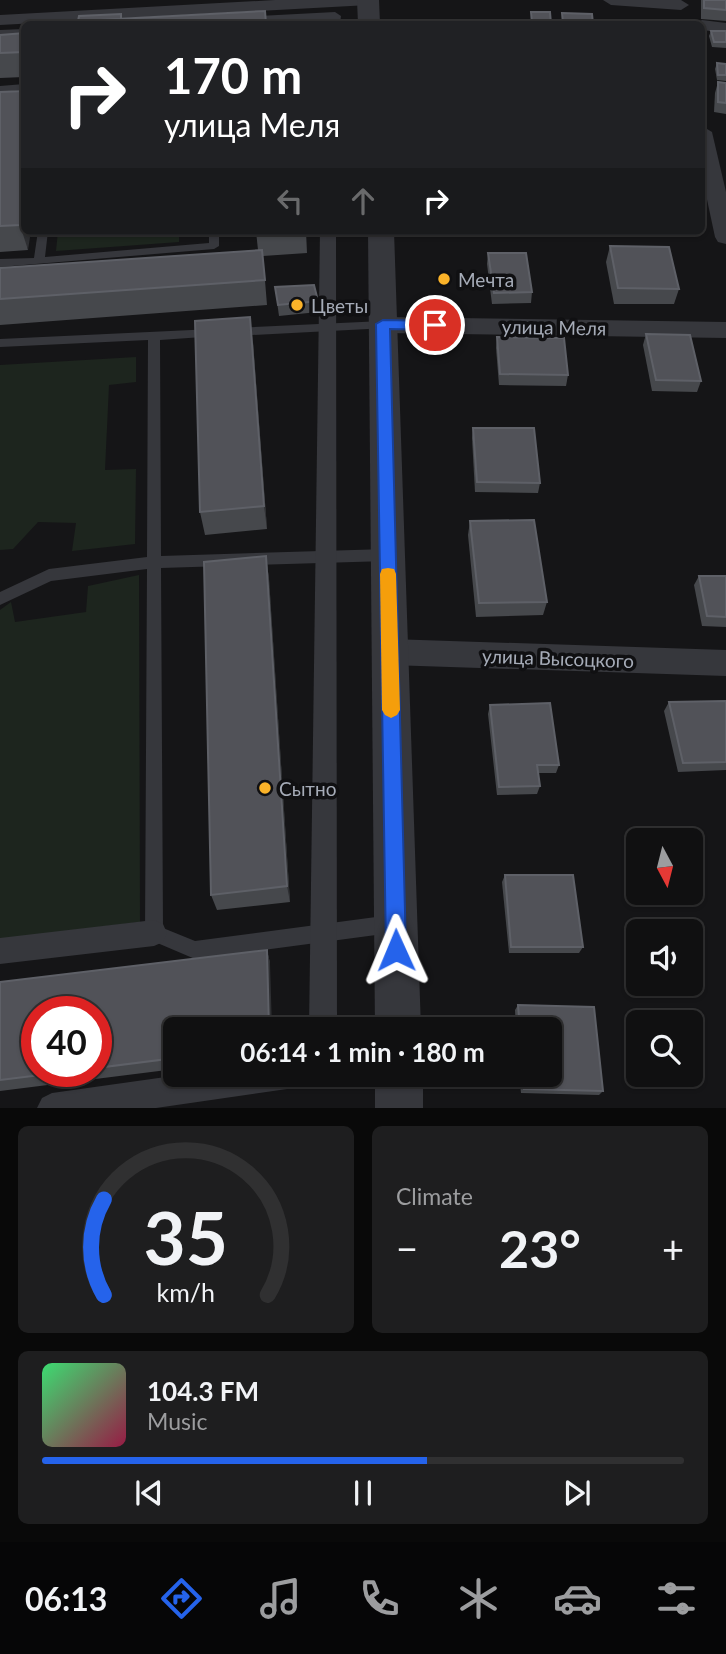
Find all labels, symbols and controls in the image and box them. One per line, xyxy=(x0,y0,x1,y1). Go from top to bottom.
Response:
text: 170 m xyxy=(164,46,302,104)
icon: right xyxy=(49,49,140,140)
text: улица Меля xyxy=(164,105,340,144)
icon: left xyxy=(271,182,309,220)
icon: ahead xyxy=(344,182,382,220)
icon: right xyxy=(417,182,455,220)
place label: Мечта xyxy=(458,268,514,291)
marker: Мечта xyxy=(436,271,452,287)
place label: Цветы xyxy=(311,294,368,317)
pin xyxy=(405,295,465,355)
marker: Цветы xyxy=(289,297,305,313)
icon: arrive xyxy=(416,306,454,344)
street label: улица Меля xyxy=(501,315,607,339)
street label: улица Высоцкого xyxy=(482,644,634,672)
place label: Сытно xyxy=(279,777,336,800)
marker: Сытно xyxy=(257,780,273,796)
north arrow xyxy=(626,828,704,905)
map controls xyxy=(626,828,703,1087)
position arrow xyxy=(359,913,433,987)
button: sound xyxy=(626,919,703,996)
speed limit sign: 40 xyxy=(21,996,112,1087)
button: search xyxy=(626,1010,703,1087)
text: 06:14 · 1 min · 180 m xyxy=(240,1036,485,1068)
text: Climate xyxy=(396,1182,473,1210)
text: 35 xyxy=(144,1194,228,1282)
text: 23° xyxy=(499,1217,581,1279)
text: − xyxy=(396,1225,418,1271)
text: + xyxy=(662,1225,684,1271)
text: km/h xyxy=(157,1277,215,1307)
text: 104.3 FM xyxy=(147,1375,259,1407)
text: Music xyxy=(147,1407,207,1435)
icon: previous xyxy=(130,1474,168,1512)
icon: pause xyxy=(344,1474,382,1512)
icon: next xyxy=(558,1474,596,1512)
icon: directions xyxy=(157,1574,206,1623)
icon: music xyxy=(256,1574,305,1623)
icon: phone xyxy=(355,1574,404,1623)
icon: climate xyxy=(454,1574,503,1623)
icon: car xyxy=(553,1574,602,1623)
icon: filters xyxy=(652,1574,701,1623)
text: 06:13 xyxy=(25,1579,107,1618)

